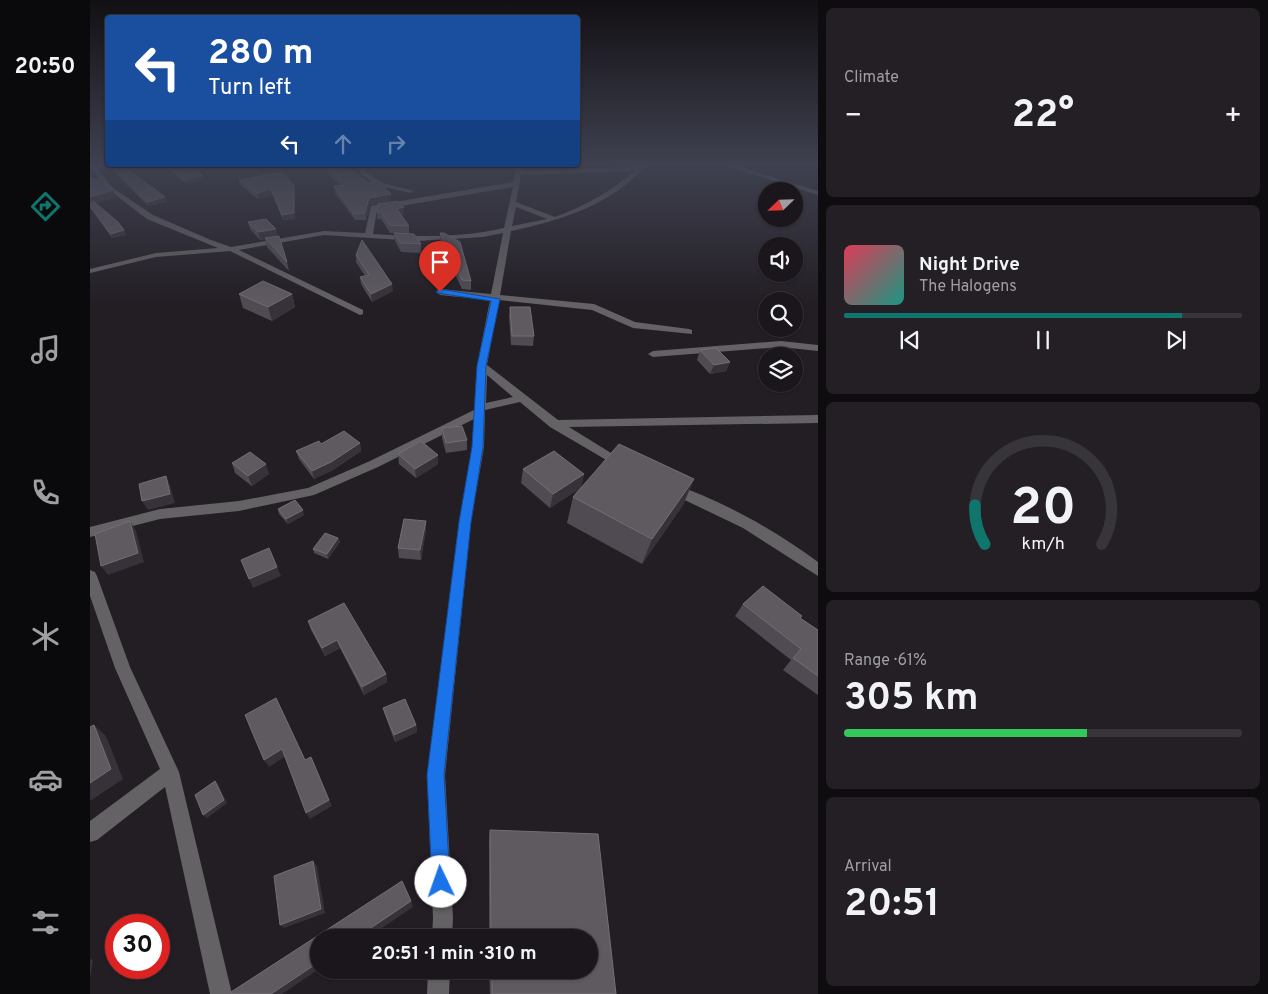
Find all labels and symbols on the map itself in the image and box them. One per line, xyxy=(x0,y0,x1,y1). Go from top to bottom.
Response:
north arrow xyxy=(758,182,802,228)
pin xyxy=(419,241,461,292)
position arrow xyxy=(414,855,466,907)
speed limit sign: 30 xyxy=(105,914,170,979)

